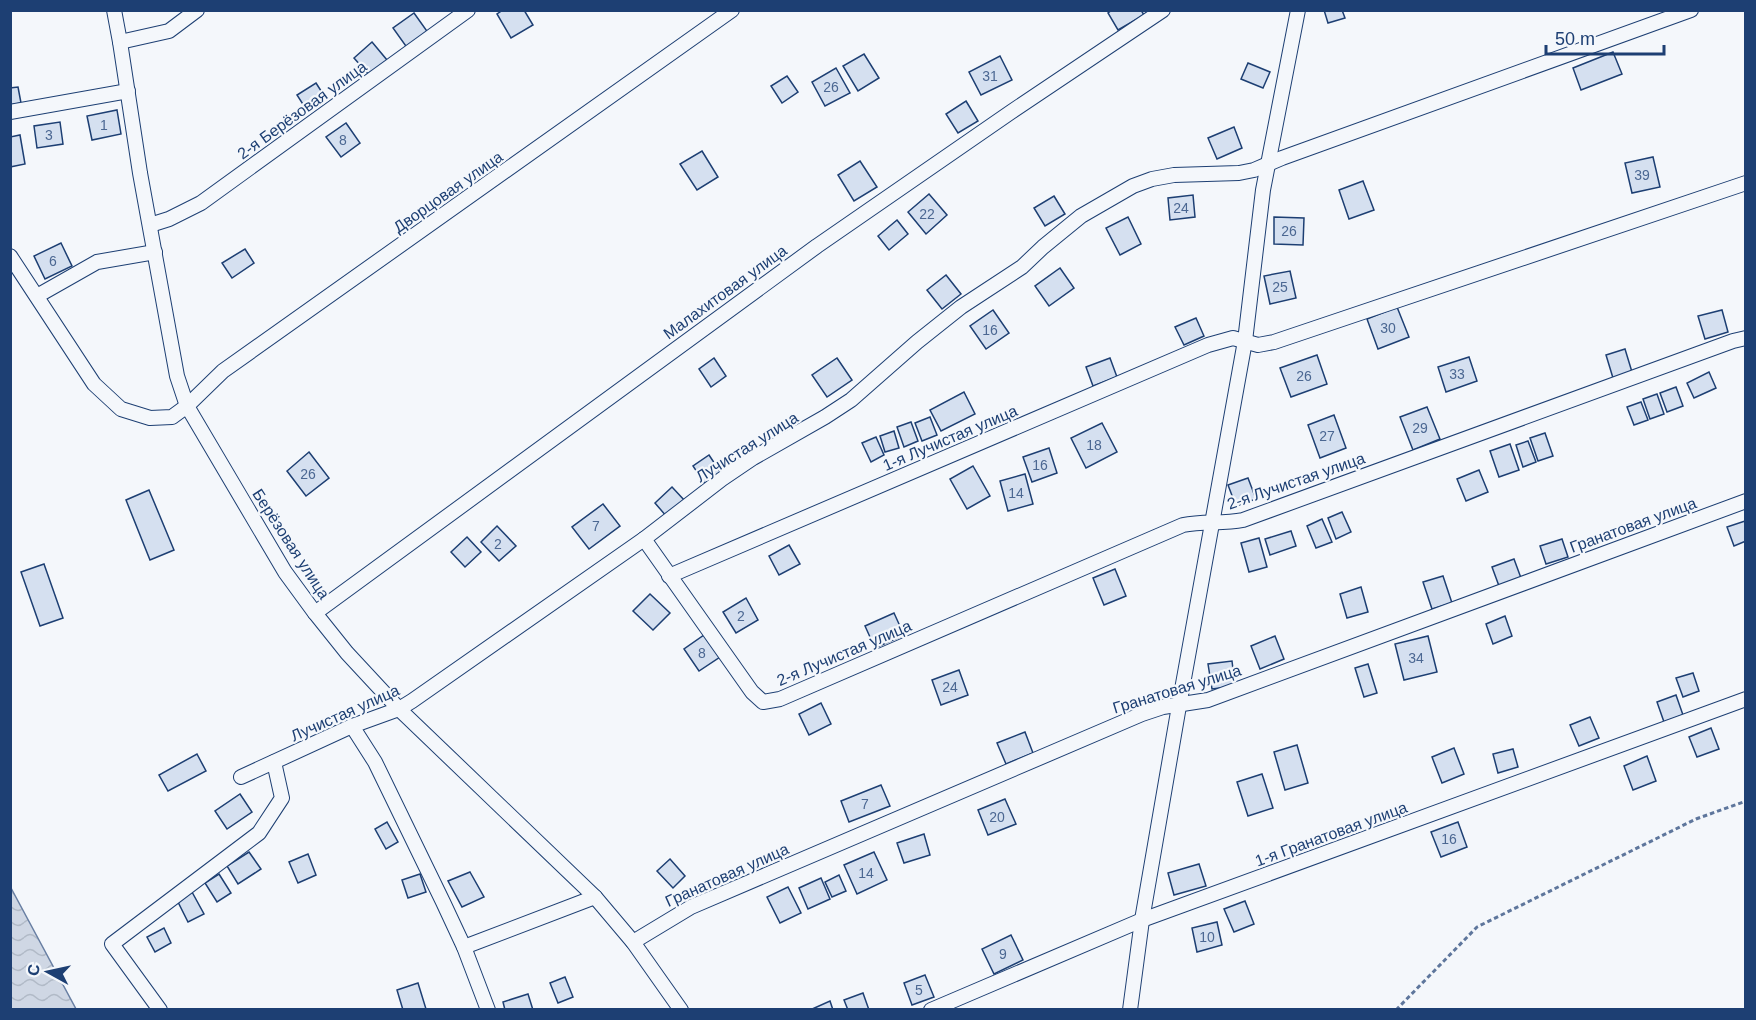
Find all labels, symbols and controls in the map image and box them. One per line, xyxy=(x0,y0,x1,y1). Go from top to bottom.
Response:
scale bar xyxy=(1546,18,1664,56)
text: 50 m xyxy=(1555,29,1595,49)
street label: 2-я Берёзовая улица xyxy=(234,58,370,162)
house number: 31 xyxy=(982,68,998,84)
house number: 26 xyxy=(823,79,839,95)
house number: 1 xyxy=(100,117,108,133)
house number: 3 xyxy=(45,127,53,143)
house number: 8 xyxy=(339,132,347,148)
street label: Дворцовая улица xyxy=(390,148,506,236)
house number: 39 xyxy=(1634,167,1650,183)
house number: 24 xyxy=(1173,200,1189,216)
house number: 22 xyxy=(919,206,935,222)
house number: 26 xyxy=(1281,223,1297,239)
street label: Малахитовая улица xyxy=(660,242,790,342)
house number: 6 xyxy=(49,253,57,269)
house number: 25 xyxy=(1272,279,1288,295)
house number: 30 xyxy=(1380,320,1396,336)
house number: 16 xyxy=(982,322,998,338)
house number: 33 xyxy=(1449,366,1465,382)
house number: 26 xyxy=(1296,368,1312,384)
street label: 1-я Лучистая улица xyxy=(880,402,1020,474)
street label: Лучистая улица xyxy=(693,409,801,485)
house number: 29 xyxy=(1412,420,1428,436)
house number: 27 xyxy=(1319,428,1335,444)
house number: 18 xyxy=(1086,437,1102,453)
street label: 2-я Лучистая улица xyxy=(1225,449,1367,513)
house number: 16 xyxy=(1032,457,1048,473)
house number: 26 xyxy=(300,466,316,482)
house number: 14 xyxy=(1008,485,1024,501)
street label: Берёзовая улица xyxy=(249,486,333,602)
street label: Гранатовая улица xyxy=(1567,494,1699,556)
house number: 7 xyxy=(592,518,600,534)
house number: 2 xyxy=(494,536,502,552)
house number: 2 xyxy=(737,608,745,624)
street label: 2-я Лучистая улица xyxy=(774,617,914,689)
house number: 8 xyxy=(698,645,706,661)
house number: 34 xyxy=(1408,650,1424,666)
street label: Гранатовая улица xyxy=(1111,661,1243,717)
house number: 24 xyxy=(942,679,958,695)
street label: Лучистая улица xyxy=(288,681,402,745)
house number: 7 xyxy=(861,796,869,812)
street label: 1-я Гранатовая улица xyxy=(1253,799,1409,869)
house number: 20 xyxy=(989,809,1005,825)
house number: 16 xyxy=(1441,831,1457,847)
street label: Гранатовая улица xyxy=(663,840,791,910)
house number: 14 xyxy=(858,865,874,881)
house number: 10 xyxy=(1199,929,1215,945)
north arrow xyxy=(18,942,78,1002)
house number: 9 xyxy=(999,946,1007,962)
text: С xyxy=(24,963,43,977)
house number: 5 xyxy=(915,982,923,998)

